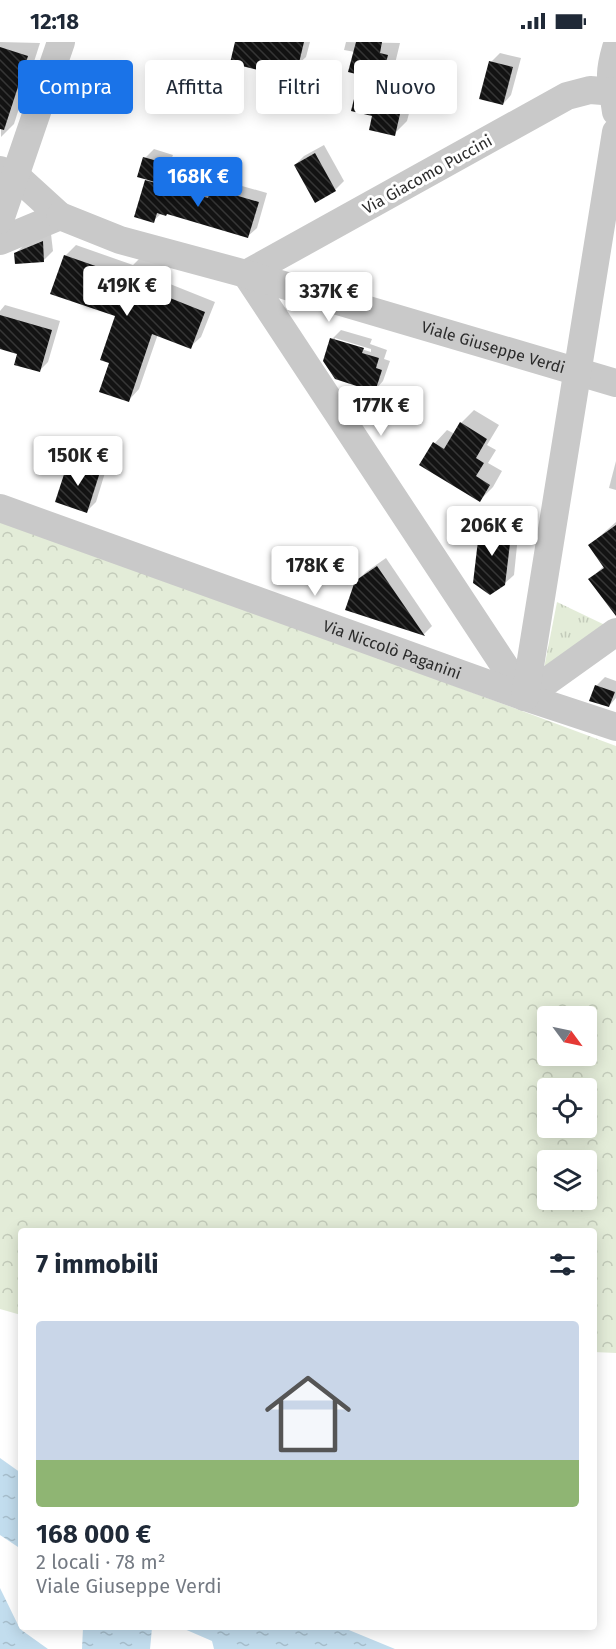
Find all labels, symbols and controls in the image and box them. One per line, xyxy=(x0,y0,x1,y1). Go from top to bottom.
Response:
text: 12:18 xyxy=(30,8,79,35)
chip: Compra xyxy=(18,60,133,114)
chip: Affitta xyxy=(145,60,244,114)
chip: Filtri xyxy=(256,60,342,114)
chip: Nuovo xyxy=(354,60,457,114)
street label: Via Giacomo Puccini xyxy=(359,131,495,218)
pin: 168K € xyxy=(149,157,247,208)
text: 168K € xyxy=(167,164,229,188)
pin: 419K € xyxy=(78,266,176,317)
pin: 337K € xyxy=(280,272,378,323)
text: 419K € xyxy=(97,273,157,297)
text: 337K € xyxy=(299,279,359,303)
street label: Viale Giuseppe Verdi xyxy=(419,317,567,377)
pin: 177K € xyxy=(332,386,430,437)
text: 177K € xyxy=(352,393,410,417)
pin: 150K € xyxy=(29,436,127,487)
text: 150K € xyxy=(48,443,108,467)
pin: 206K € xyxy=(443,506,541,557)
text: 206K € xyxy=(461,513,523,537)
pin: 178K € xyxy=(266,546,364,597)
text: 178K € xyxy=(285,553,345,577)
street label: Via Niccolò Paganini xyxy=(320,616,464,683)
north arrow xyxy=(537,1006,597,1066)
map controls xyxy=(537,1006,597,1210)
button: locate xyxy=(537,1078,597,1138)
button: layers xyxy=(537,1150,597,1210)
icon: filters xyxy=(546,1248,579,1281)
text: 7 immobili xyxy=(36,1249,159,1280)
icon: home xyxy=(254,1360,362,1468)
text: 168 000 € xyxy=(36,1519,151,1550)
text: 2 locali · 78 m² xyxy=(36,1550,165,1574)
text: Viale Giuseppe Verdi xyxy=(36,1574,222,1598)

